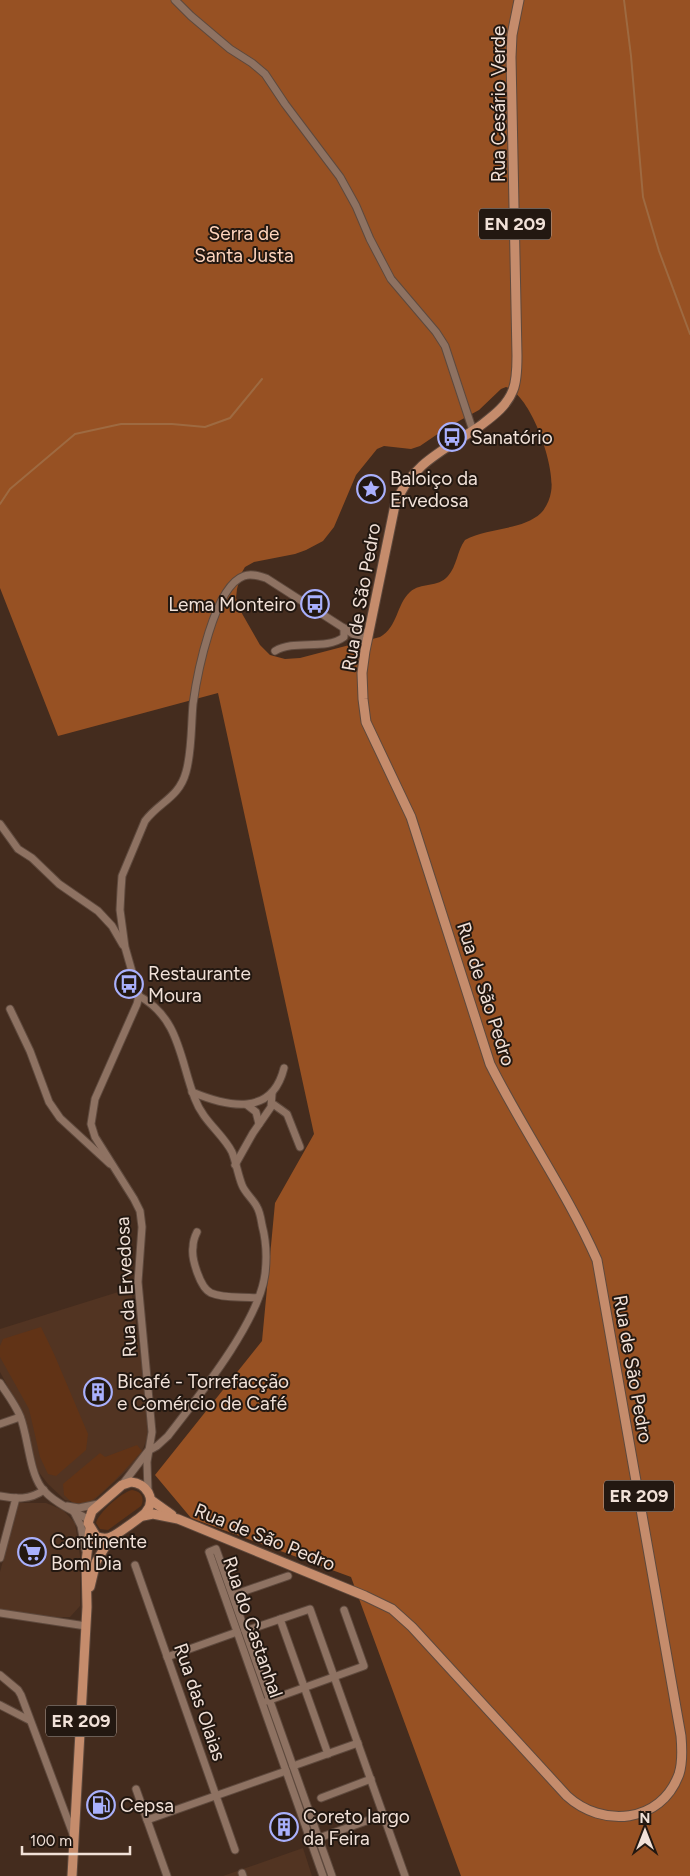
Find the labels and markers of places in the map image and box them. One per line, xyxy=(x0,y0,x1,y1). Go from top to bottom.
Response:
bus stop icon: Sanatório xyxy=(437,422,467,452)
place label: Sanatório xyxy=(471,426,553,449)
place label: Baloiço da Ervedosa xyxy=(390,467,478,512)
place icon: Baloiço da Ervedosa xyxy=(356,474,386,504)
bus stop icon: Lema Monteiro xyxy=(300,589,330,619)
place label: Lema Monteiro xyxy=(168,593,296,616)
place label: Restaurante Moura xyxy=(148,962,251,1007)
bus stop icon: Restaurante Moura xyxy=(114,969,144,999)
place label: Bicafé - Torrefacção e Comércio de Café xyxy=(117,1370,289,1415)
building icon: Bicafé - Torrefacção e Comércio de Café xyxy=(83,1377,113,1407)
place label: Continente Bom Dia xyxy=(51,1530,147,1575)
supermarket icon: Continente Bom Dia xyxy=(17,1537,47,1567)
fuel station icon: Cepsa xyxy=(86,1790,116,1820)
place label: Cepsa xyxy=(120,1794,174,1817)
place label: Coreto largo da Feira xyxy=(303,1805,410,1850)
building icon: Coreto largo da Feira xyxy=(269,1812,299,1842)

